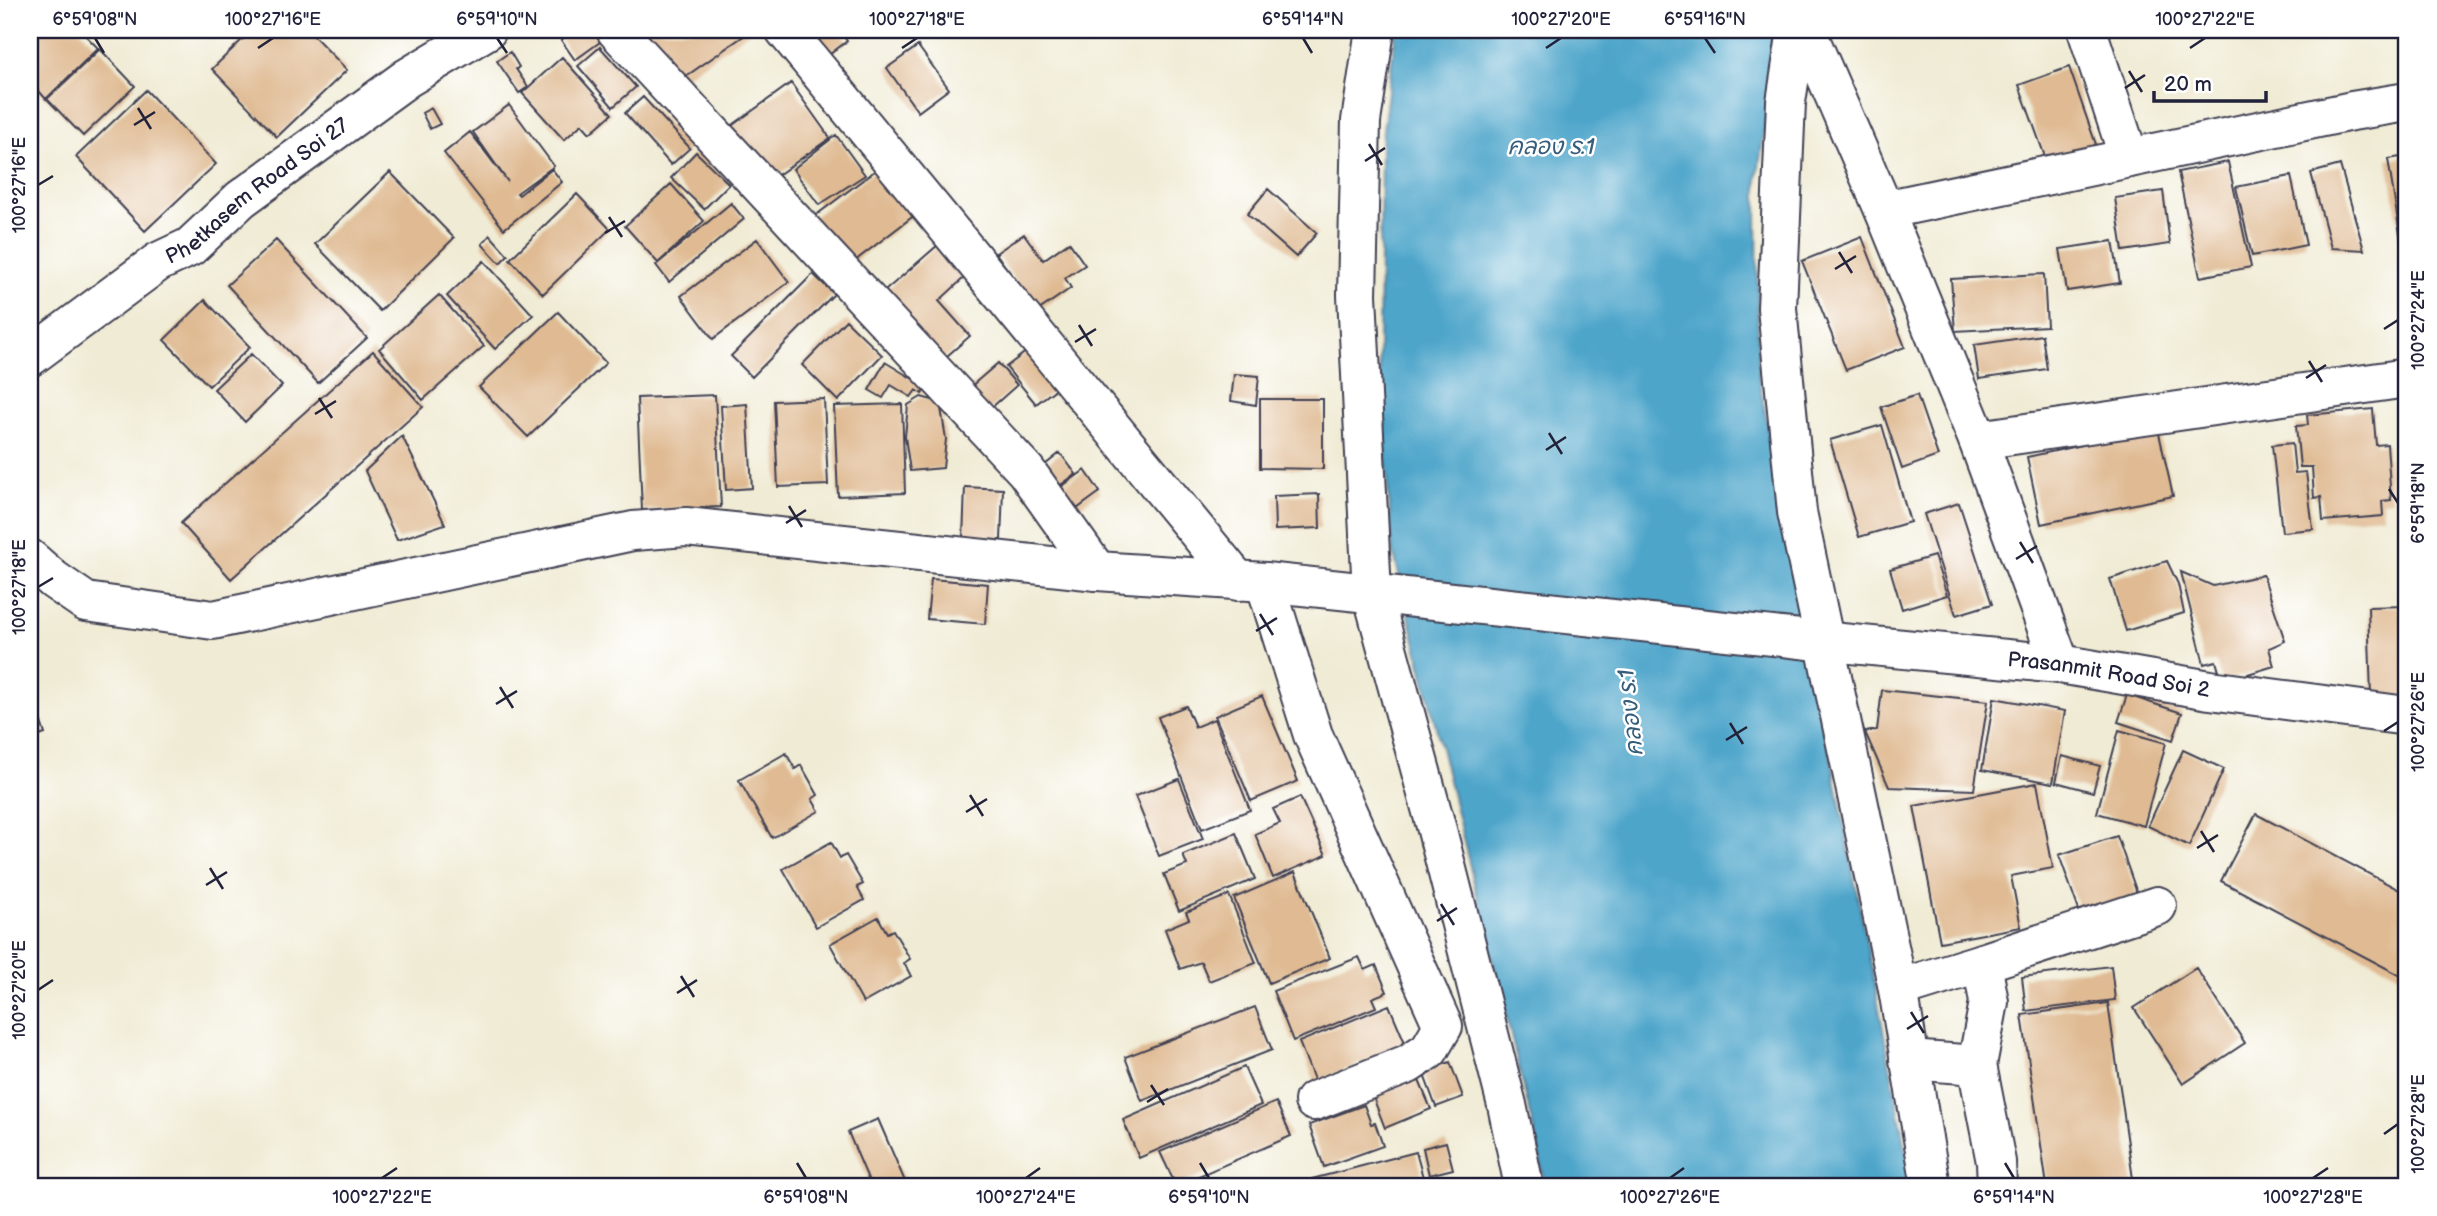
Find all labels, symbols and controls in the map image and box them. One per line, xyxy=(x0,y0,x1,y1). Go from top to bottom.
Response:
text: 6°59'08"N xyxy=(52,9,138,30)
text: 100°27'16"E xyxy=(225,9,321,30)
text: 6°59'10"N xyxy=(456,9,538,30)
text: 100°27'18"E xyxy=(869,9,965,30)
text: 6°59'14"N xyxy=(1262,9,1344,30)
text: 100°27'20"E xyxy=(1511,9,1611,30)
text: 6°59'16"N xyxy=(1664,9,1746,30)
text: 100°27'22"E xyxy=(2155,9,2255,30)
scale bar xyxy=(2154,60,2266,104)
text: 20 m xyxy=(2164,72,2212,97)
street label: Phetkasem Road Soi 27 xyxy=(162,112,354,270)
water label: คลอง ร.1 xyxy=(1508,133,1595,161)
text: 100°27'16"E xyxy=(9,137,30,233)
text: 100°27'24"E xyxy=(2408,270,2429,370)
text: 6°59'18"N xyxy=(2408,462,2429,544)
text: 100°27'18"E xyxy=(9,539,30,635)
street label: Prasanmit Road Soi 2 xyxy=(2006,647,2212,703)
water label: คลอง ร.1 xyxy=(1612,668,1649,757)
text: 100°27'26"E xyxy=(2408,672,2429,772)
text: 100°27'20"E xyxy=(9,940,30,1040)
text: 100°27'28"E xyxy=(2408,1074,2429,1174)
text: 100°27'22"E xyxy=(332,1187,432,1208)
text: 6°59'08"N xyxy=(763,1187,849,1208)
text: 100°27'24"E xyxy=(976,1187,1076,1208)
text: 6°59'10"N xyxy=(1168,1187,1250,1208)
text: 100°27'26"E xyxy=(1620,1187,1720,1208)
text: 6°59'14"N xyxy=(1973,1187,2055,1208)
text: 100°27'28"E xyxy=(2263,1187,2363,1208)

